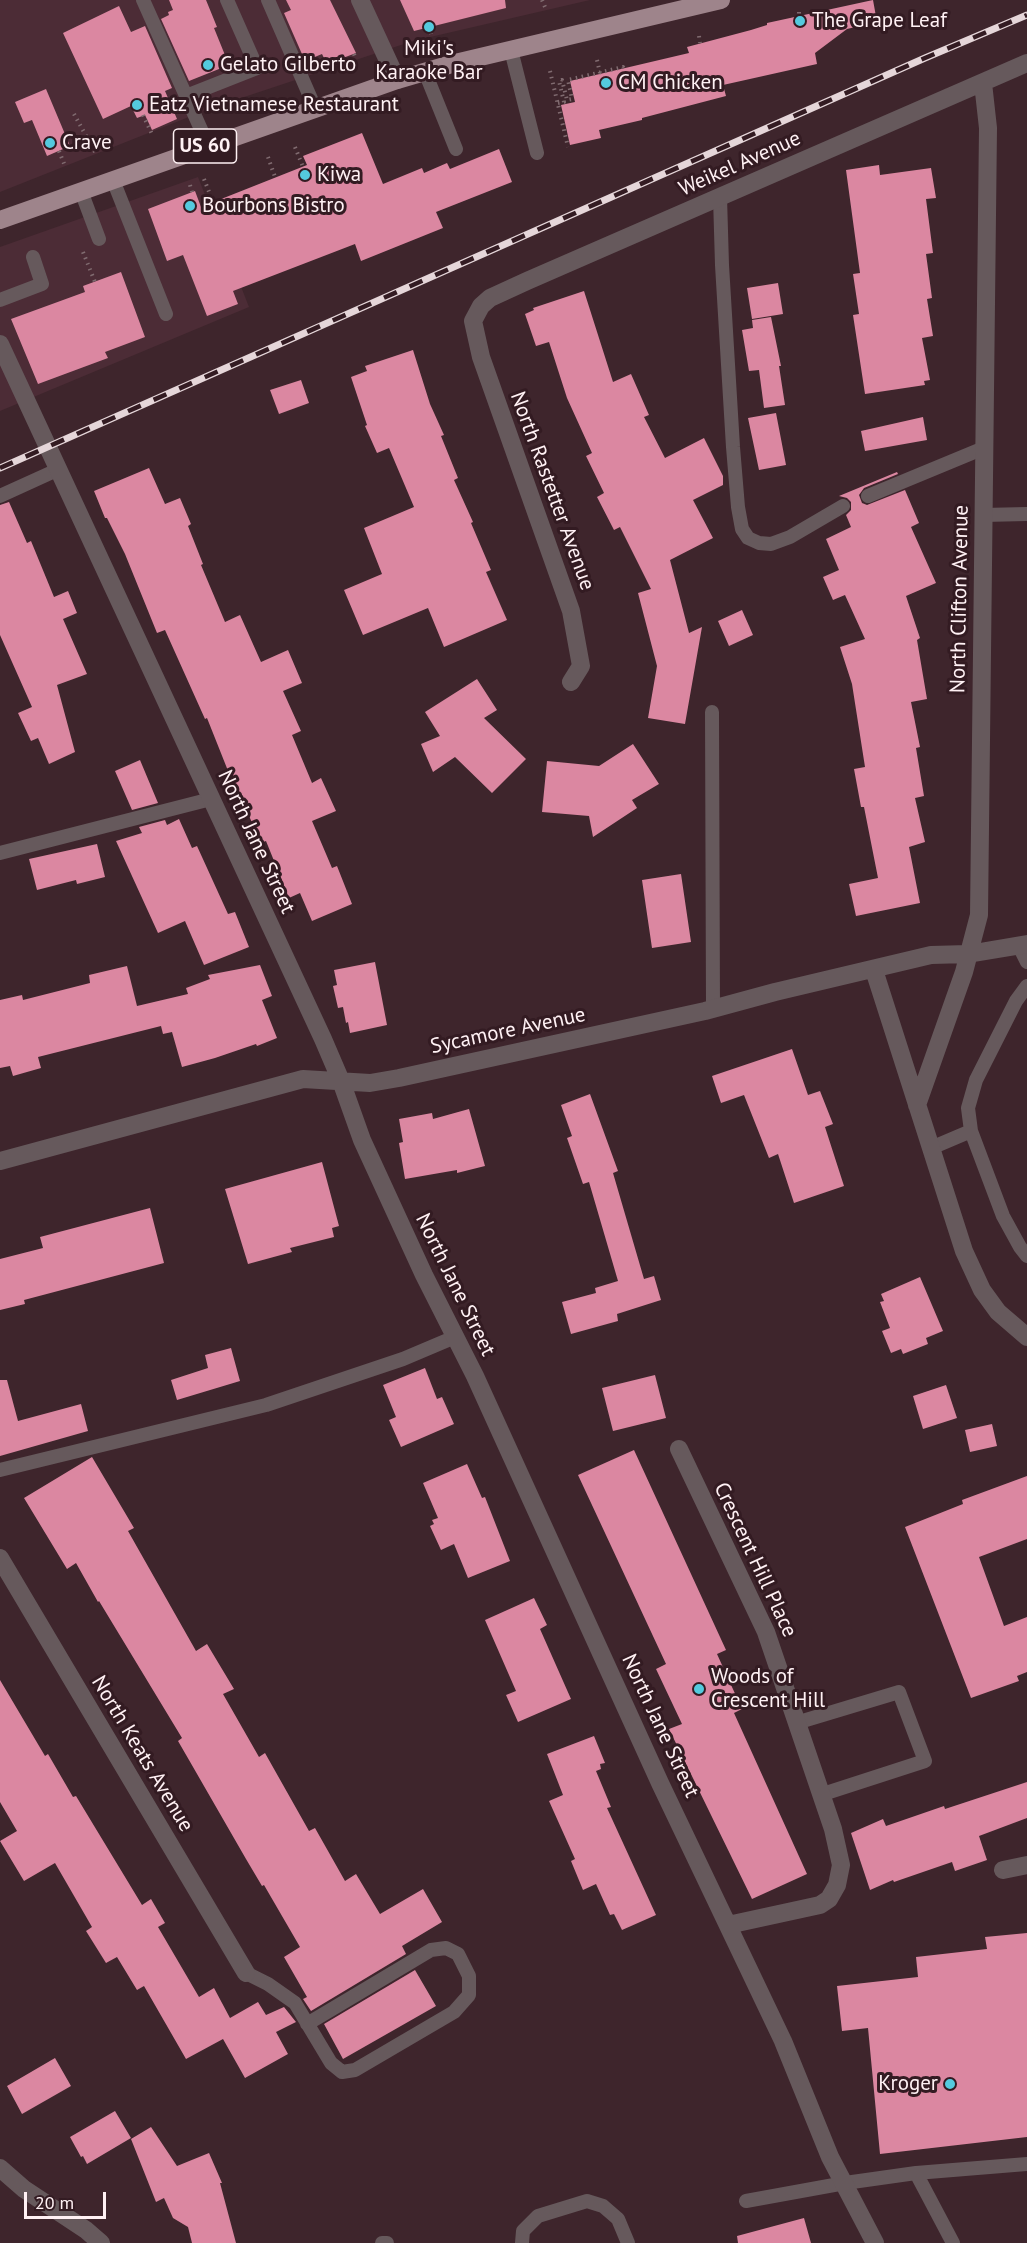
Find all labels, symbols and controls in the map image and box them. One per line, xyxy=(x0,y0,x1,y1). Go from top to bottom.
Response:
place label: The Grape Leaf xyxy=(812,8,947,34)
marker: The Grape Leaf xyxy=(793,14,807,28)
marker: Miki's Karaoke Bar xyxy=(422,20,436,34)
place label: Miki's Karaoke Bar xyxy=(375,36,483,86)
place label: Gelato Gilberto xyxy=(220,52,356,78)
marker: Gelato Gilberto xyxy=(201,58,215,72)
place label: CM Chicken xyxy=(618,70,723,96)
marker: CM Chicken xyxy=(599,76,613,90)
place label: Eatz Vietnamese Restaurant xyxy=(149,92,399,118)
marker: Eatz Vietnamese Restaurant xyxy=(130,98,144,112)
street label: Weikel Avenue xyxy=(675,126,805,202)
road number: US 60 xyxy=(174,129,236,163)
place label: Crave xyxy=(62,130,112,156)
marker: Crave xyxy=(43,136,57,150)
place label: Kiwa xyxy=(317,162,361,188)
marker: Kiwa xyxy=(298,168,312,182)
place label: Bourbons Bistro xyxy=(202,193,345,219)
marker: Bourbons Bistro xyxy=(183,199,197,213)
street label: North Rastetter Avenue xyxy=(504,388,600,594)
street label: North Clifton Avenue xyxy=(946,505,974,693)
street label: North Jane Street xyxy=(212,766,300,918)
street label: Sycamore Avenue xyxy=(428,1002,588,1060)
street label: North Jane Street xyxy=(410,1210,500,1360)
street label: Crescent Hill Place xyxy=(708,1479,802,1641)
street label: North Jane Street xyxy=(616,1650,704,1802)
place label: Woods of Crescent Hill xyxy=(711,1664,825,1714)
street label: North Keats Avenue xyxy=(86,1671,198,1837)
marker: Woods of Crescent Hill xyxy=(692,1682,706,1696)
place label: Kroger xyxy=(878,2071,938,2097)
marker: Kroger xyxy=(943,2077,957,2091)
scale bar xyxy=(27,2180,110,2218)
text: 20 m xyxy=(35,2191,74,2214)

